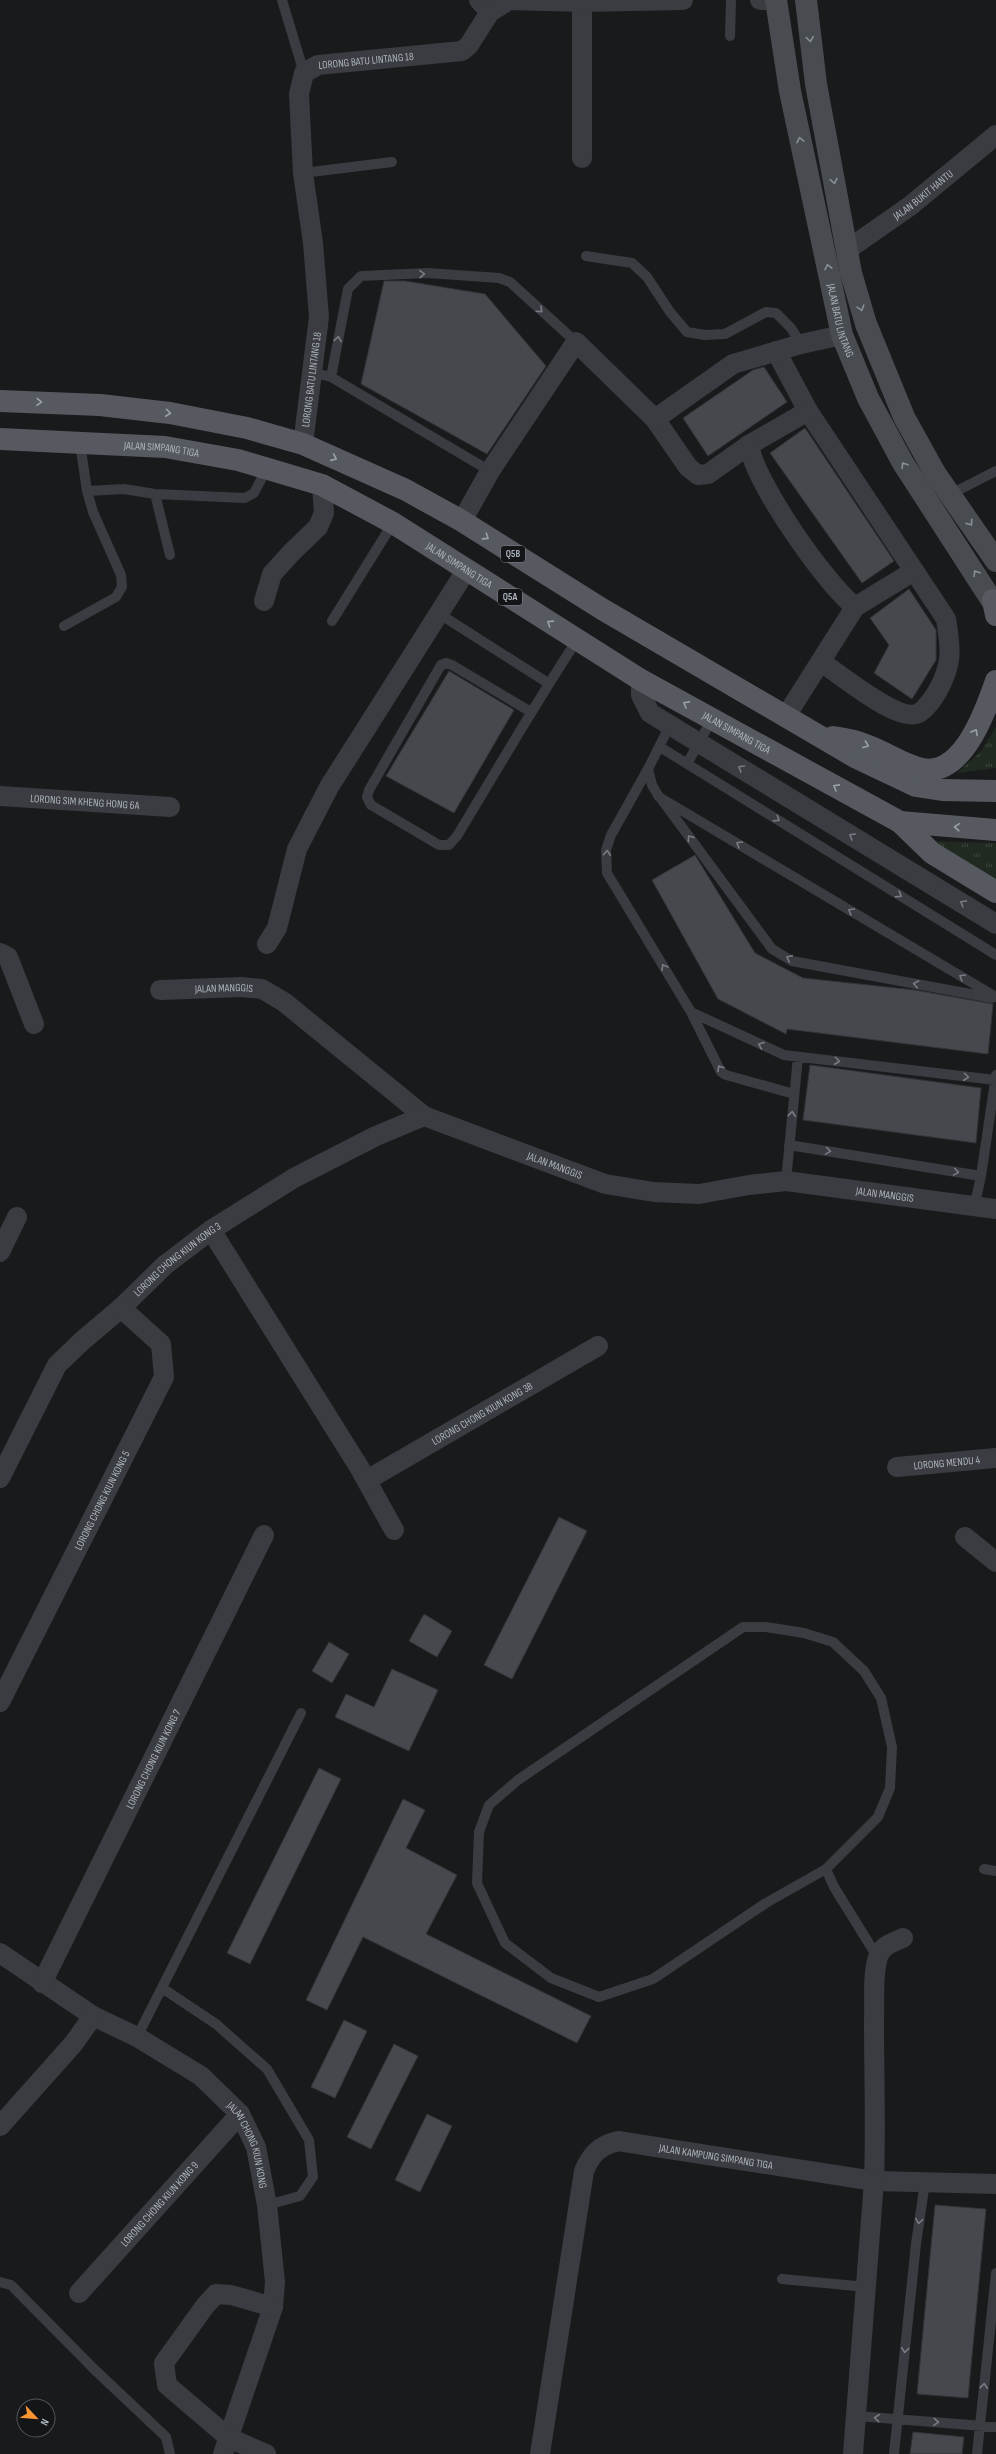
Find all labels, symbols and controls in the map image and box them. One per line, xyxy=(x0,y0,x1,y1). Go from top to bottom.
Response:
one-way arrow xyxy=(806,36,815,42)
street label: LORONG BATU LINTANG 18 xyxy=(318,49,414,71)
one-way arrow xyxy=(797,136,805,143)
street label: JALAN BUKIT HANTU xyxy=(890,167,955,223)
one-way arrow xyxy=(829,178,837,184)
one-way arrow xyxy=(824,264,832,270)
one-way arrow xyxy=(419,269,425,278)
street label: JALAN BATU LINTANG xyxy=(824,281,857,359)
one-way arrow xyxy=(857,304,865,311)
one-way arrow xyxy=(535,305,543,313)
street label: LORONG BATU LINTANG 18 xyxy=(299,331,324,428)
one-way arrow xyxy=(333,335,341,342)
one-way arrow xyxy=(36,397,42,406)
one-way arrow xyxy=(165,408,171,417)
street label: JALAN SIMPANG TIGA xyxy=(123,438,201,460)
one-way arrow xyxy=(330,453,337,461)
one-way arrow xyxy=(902,462,909,469)
one-way arrow xyxy=(965,518,972,525)
one-way arrow xyxy=(482,532,489,540)
street label: JALAN SIMPANG TIGA xyxy=(423,539,495,591)
road number: Q5B xyxy=(501,546,525,562)
one-way arrow xyxy=(973,570,981,577)
road number: Q5A xyxy=(498,589,522,605)
one-way arrow xyxy=(547,620,554,627)
one-way arrow xyxy=(682,702,690,709)
street label: JALAN SIMPANG TIGA xyxy=(699,708,773,756)
one-way arrow xyxy=(970,728,977,736)
one-way arrow xyxy=(863,741,870,749)
one-way arrow xyxy=(738,765,745,772)
one-way arrow xyxy=(833,785,840,792)
street label: LORONG SIM KHENG HONG 6A xyxy=(30,791,140,812)
one-way arrow xyxy=(773,814,780,822)
one-way arrow xyxy=(954,823,960,832)
one-way arrow xyxy=(849,833,856,840)
one-way arrow xyxy=(687,835,695,842)
one-way arrow xyxy=(736,842,743,849)
one-way arrow xyxy=(602,850,611,856)
one-way arrow xyxy=(895,890,902,897)
one-way arrow xyxy=(960,901,967,908)
one-way arrow xyxy=(848,908,855,915)
one-way arrow xyxy=(786,955,793,963)
one-way arrow xyxy=(661,964,668,971)
one-way arrow xyxy=(959,975,967,982)
street label: JALAN MANGGIS xyxy=(194,980,254,995)
one-way arrow xyxy=(913,980,919,989)
one-way arrow xyxy=(757,1042,765,1050)
one-way arrow xyxy=(833,1056,840,1065)
one-way arrow xyxy=(717,1065,724,1072)
one-way arrow xyxy=(963,1072,969,1081)
one-way arrow xyxy=(788,1111,797,1117)
one-way arrow xyxy=(825,1146,831,1155)
street label: JALAN MANGGIS xyxy=(524,1148,585,1182)
one-way arrow xyxy=(953,1167,959,1176)
street label: JALAN MANGGIS xyxy=(854,1184,915,1204)
street label: LORONG CHONG KIUN KONG 3 xyxy=(131,1219,223,1299)
street label: LORONG CHONG KIUN KONG 3B xyxy=(429,1379,535,1448)
street label: LORONG CHONG KIUN KONG 5 xyxy=(71,1448,132,1552)
street label: LORONG MENDU 4 xyxy=(913,1453,981,1472)
street label: LORONG CHONG KIUN KONG 7 xyxy=(123,1707,183,1811)
street label: JALAN CHONG KIUN KONG xyxy=(224,2098,270,2189)
street label: JALAN KAMPUNG SIMPANG TIGA xyxy=(657,2141,774,2172)
street label: LORONG CHONG KIUN KONG 9 xyxy=(118,2158,201,2249)
one-way arrow xyxy=(915,2218,924,2224)
one-way arrow xyxy=(900,2347,909,2353)
one-way arrow xyxy=(979,2383,988,2390)
north arrow xyxy=(16,2398,56,2438)
one-way arrow xyxy=(874,2414,880,2423)
text: N xyxy=(37,2417,52,2428)
one-way arrow xyxy=(933,2418,939,2427)

